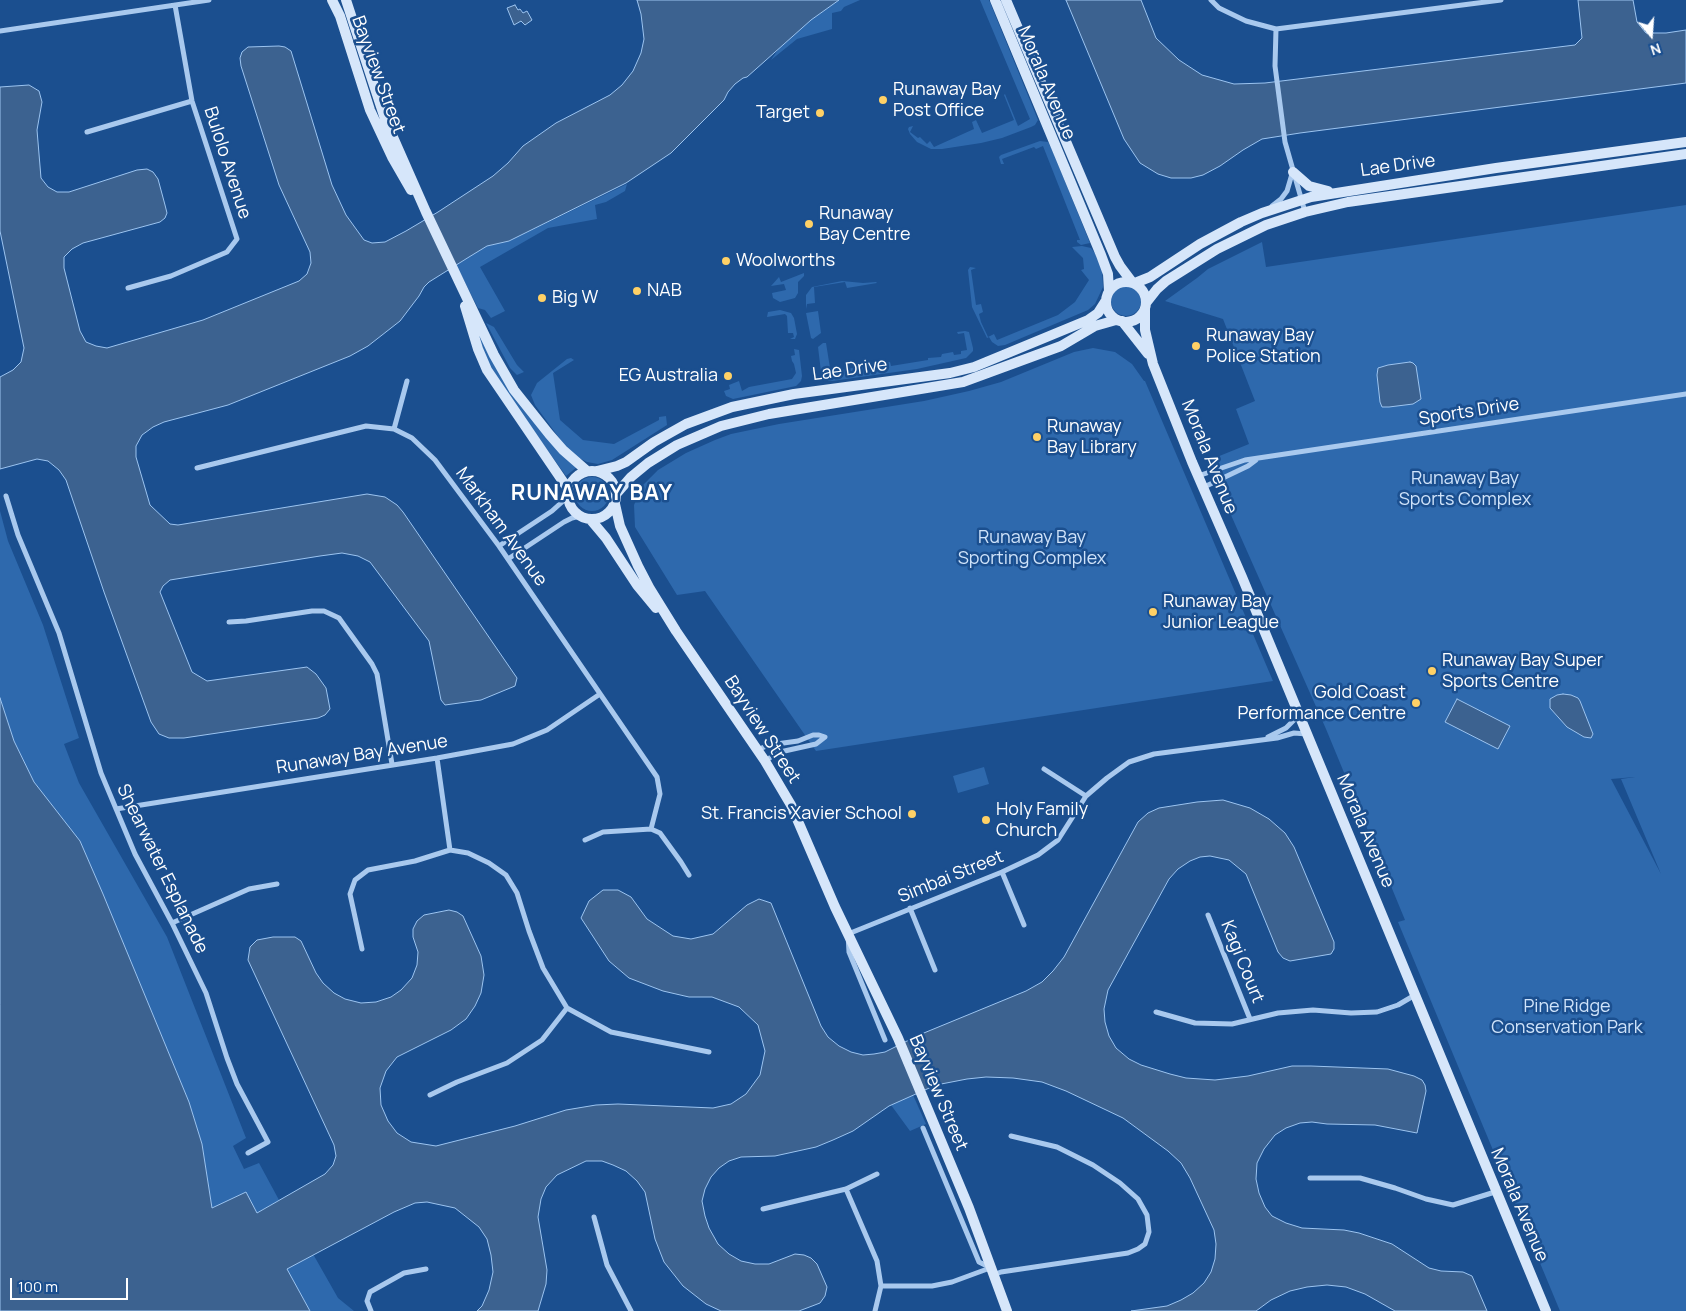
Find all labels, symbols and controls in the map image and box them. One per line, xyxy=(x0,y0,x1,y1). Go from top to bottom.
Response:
north arrow xyxy=(1626,10,1676,60)
street label: Bayview Street xyxy=(347,13,409,137)
street label: Morala Avenue xyxy=(1012,23,1080,143)
text: N xyxy=(1648,39,1664,60)
place label: Runaway Bay Post Office xyxy=(893,79,1001,122)
marker: Runaway Bay Post Office xyxy=(877,94,889,106)
place label: Target xyxy=(756,102,810,124)
street label: Bulolo Avenue xyxy=(199,104,255,222)
marker: Target xyxy=(814,107,826,119)
street label: Lae Drive xyxy=(1359,150,1437,182)
place label: Runaway Bay Centre xyxy=(819,203,910,245)
marker: Runaway Bay Centre xyxy=(803,218,815,230)
place label: Woolworths xyxy=(736,250,835,272)
marker: Woolworths xyxy=(720,255,732,267)
place label: NAB xyxy=(647,280,682,302)
marker: NAB xyxy=(631,285,643,297)
place label: Big W xyxy=(552,287,598,309)
marker: Big W xyxy=(536,292,548,304)
place label: Runaway Bay Police Station xyxy=(1206,325,1321,368)
marker: Runaway Bay Police Station xyxy=(1190,340,1202,352)
street label: Lae Drive xyxy=(811,354,889,386)
place label: EG Australia xyxy=(619,365,718,387)
marker: EG Australia xyxy=(722,370,734,382)
street label: Sports Drive xyxy=(1417,393,1521,431)
street label: Morala Avenue xyxy=(1176,397,1242,517)
place label: Runaway Bay Library xyxy=(1047,416,1137,458)
marker: Runaway Bay Library xyxy=(1031,431,1043,443)
street label: Markham Avenue xyxy=(451,463,551,591)
park label: Runaway Bay Sports Complex xyxy=(1399,468,1531,510)
district label: RUNAWAY BAY xyxy=(509,481,675,507)
park label: Runaway Bay Sporting Complex xyxy=(958,527,1106,570)
place label: Runaway Bay Junior League xyxy=(1163,591,1279,634)
marker: Runaway Bay Junior League xyxy=(1147,606,1159,618)
place label: Runaway Bay Super Sports Centre xyxy=(1442,650,1603,692)
marker: Runaway Bay Super Sports Centre xyxy=(1426,665,1438,677)
street label: Bayview Street xyxy=(719,672,805,788)
place label: Gold Coast Performance Centre xyxy=(1237,682,1406,724)
marker: Gold Coast Performance Centre xyxy=(1410,697,1422,709)
street label: Runaway Bay Avenue xyxy=(275,731,449,779)
street label: Morala Avenue xyxy=(1331,771,1399,891)
street label: Shearwater Esplanade xyxy=(112,781,212,957)
place label: Holy Family Church xyxy=(996,799,1088,842)
place label: St. Francis Xavier School xyxy=(701,803,902,825)
marker: St. Francis Xavier School xyxy=(906,808,918,820)
marker: Holy Family Church xyxy=(980,814,992,826)
street label: Simbai Street xyxy=(895,846,1007,908)
street label: Kagi Court xyxy=(1216,918,1268,1006)
park label: Pine Ridge Conservation Park xyxy=(1491,996,1643,1038)
street label: Bayview Street xyxy=(904,1032,972,1154)
street label: Morala Avenue xyxy=(1485,1145,1553,1265)
scale bar xyxy=(12,1268,130,1300)
text: 100 m xyxy=(18,1276,58,1297)

